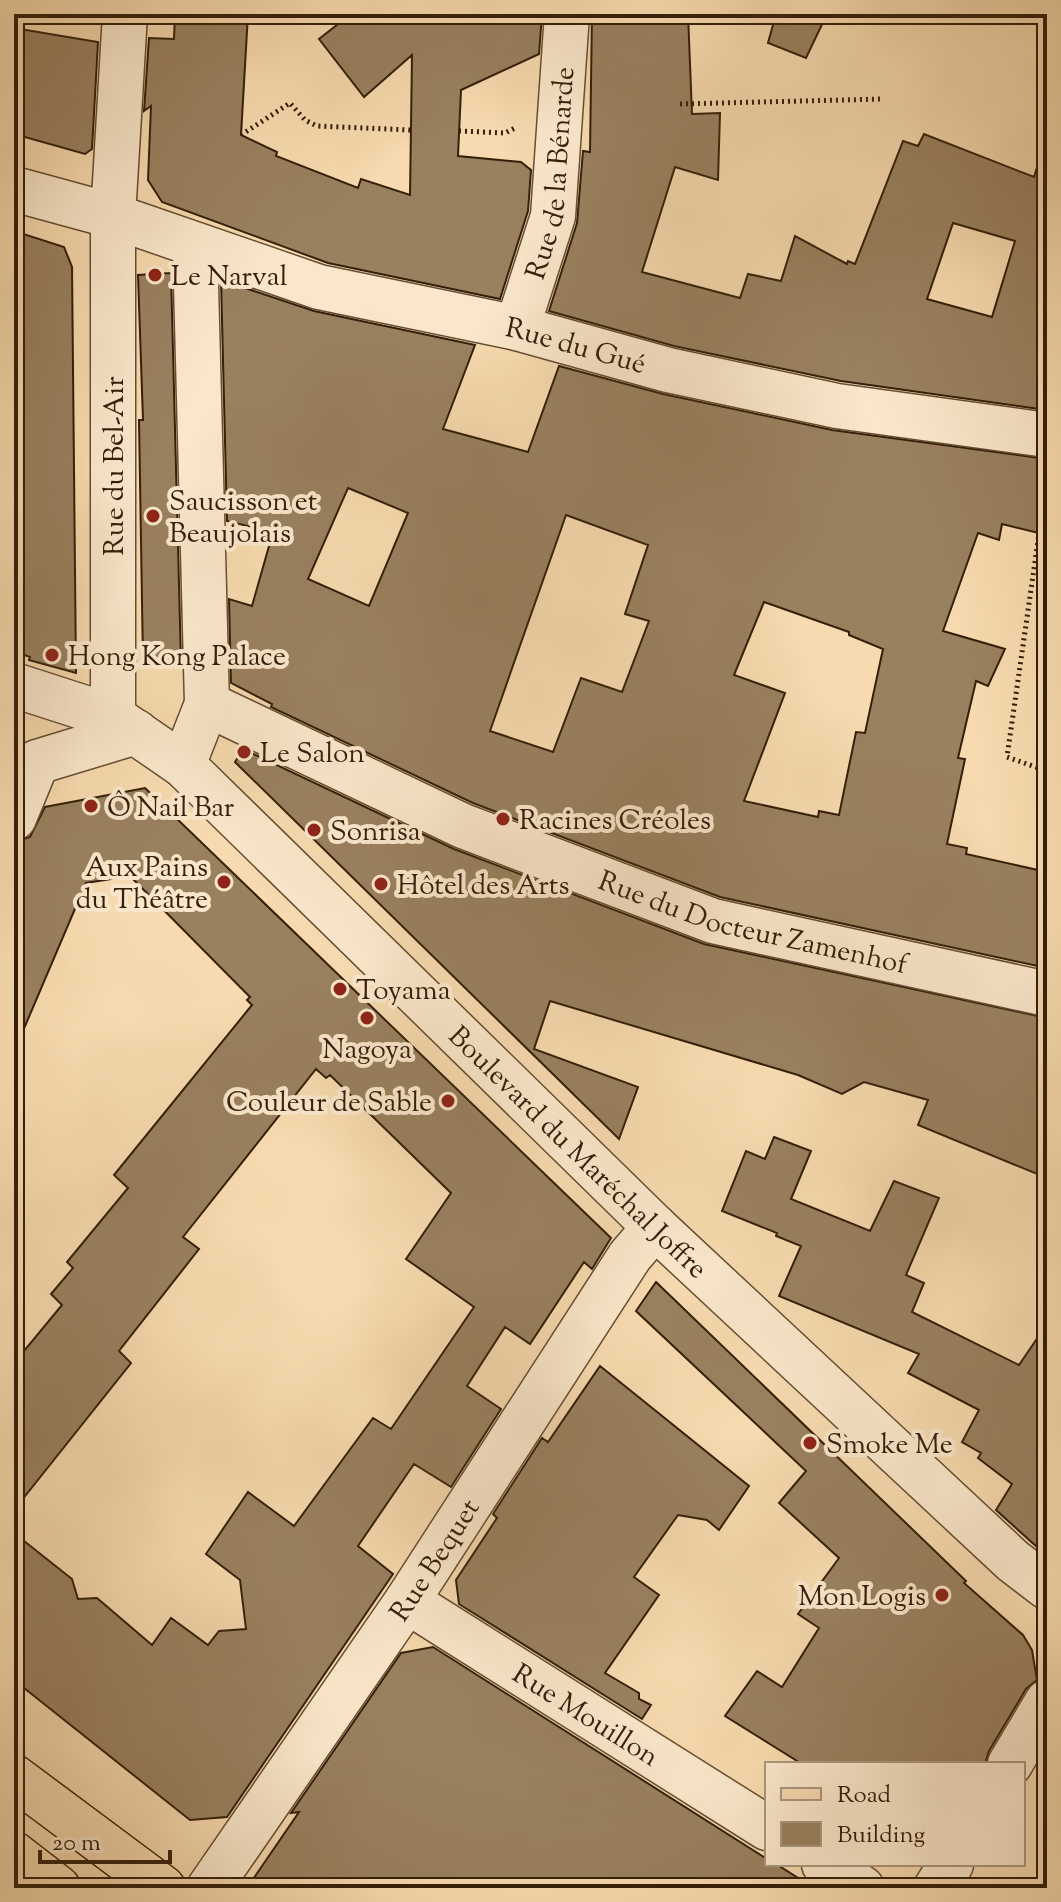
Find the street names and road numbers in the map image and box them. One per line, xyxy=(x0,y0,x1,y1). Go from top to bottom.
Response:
street label: Rue de la Bénarde xyxy=(517,65,586,285)
street label: Rue du Gué xyxy=(502,309,650,386)
street label: Rue du Bel-Air xyxy=(96,376,136,556)
street label: Rue du Docteur Zamenhof xyxy=(592,862,912,986)
street label: Boulevard du Maréchal Joffre xyxy=(438,1018,715,1289)
street label: Rue Bequet xyxy=(381,1492,491,1631)
street label: Rue Mouillon xyxy=(504,1655,666,1778)

